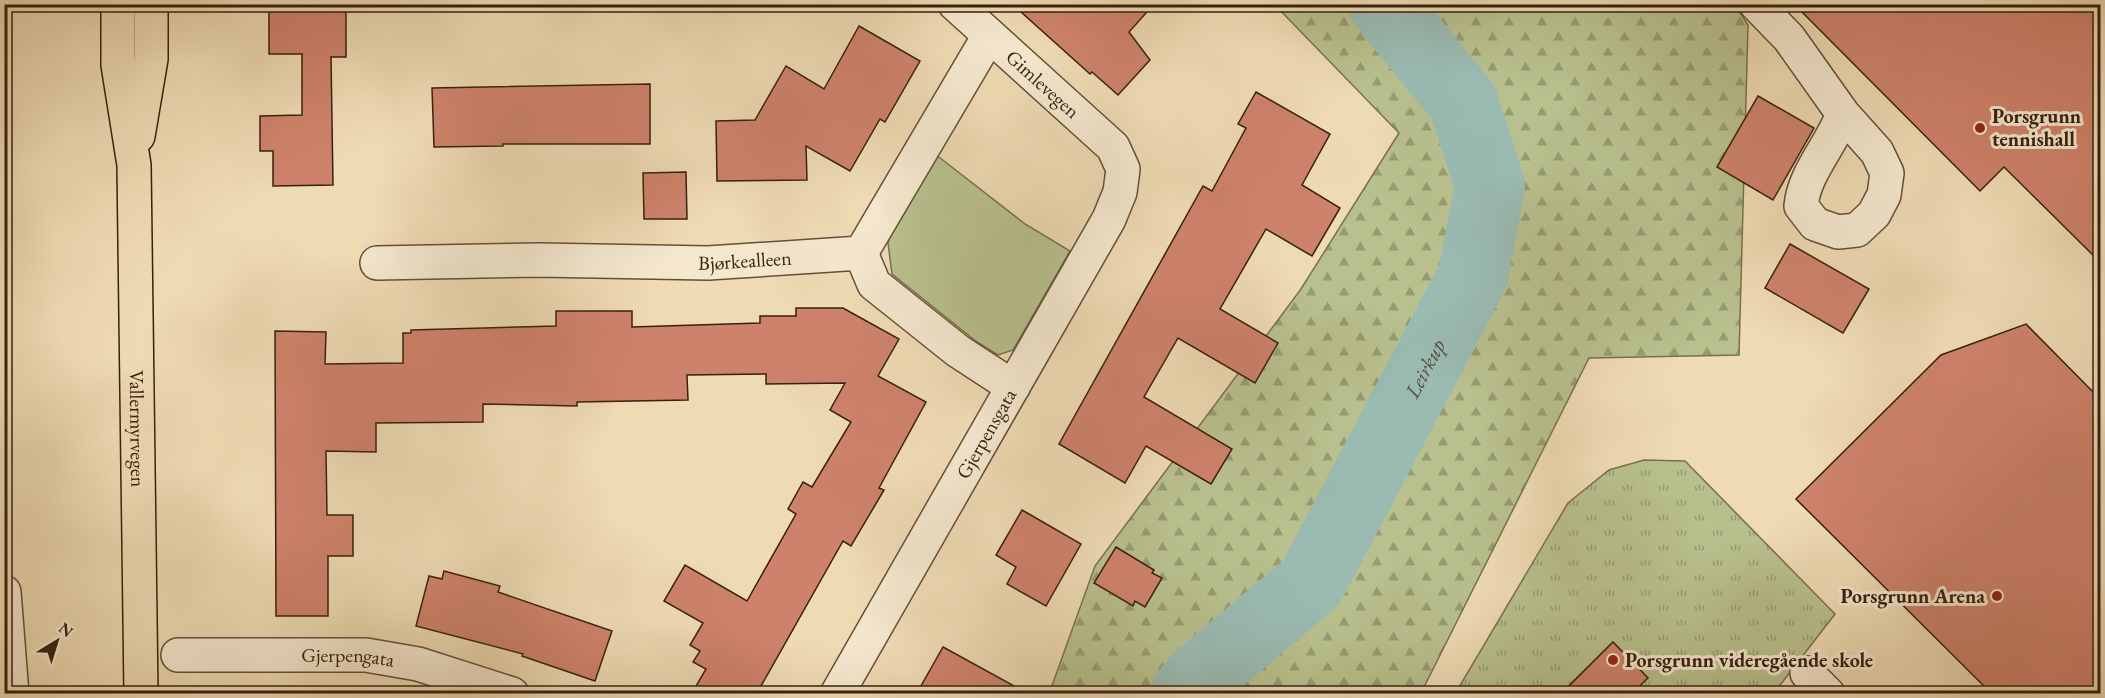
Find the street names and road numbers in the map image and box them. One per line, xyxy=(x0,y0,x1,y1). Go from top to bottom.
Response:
street label: Gimlevegen xyxy=(1001,44,1086,124)
street label: Bjørkealleen xyxy=(698,245,793,276)
street label: Vallermyrvegen xyxy=(124,370,151,488)
street label: Gjerpensgata xyxy=(950,384,1022,483)
street label: Gjerpengata xyxy=(301,642,396,673)

